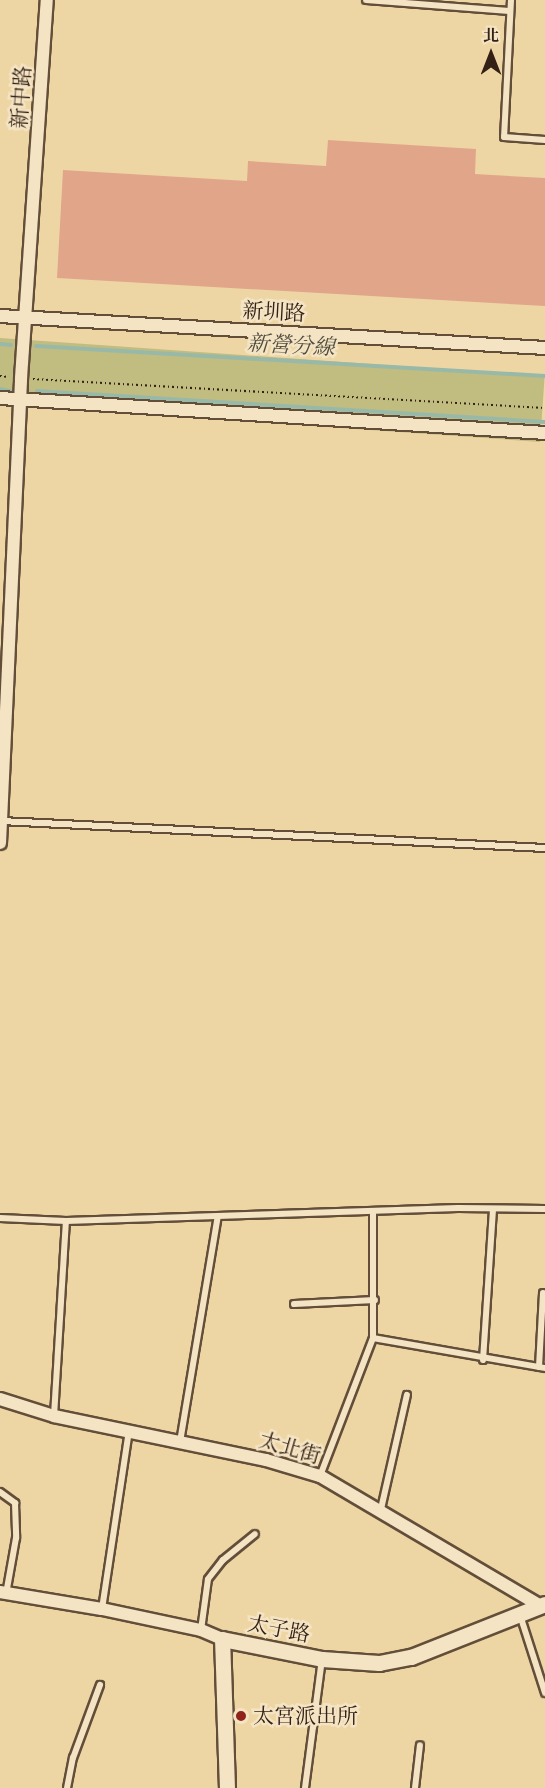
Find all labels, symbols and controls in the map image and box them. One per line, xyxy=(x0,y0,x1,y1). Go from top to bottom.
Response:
north arrow xyxy=(461,24,521,84)
text: 北 xyxy=(483,25,499,46)
street label: 新中路 xyxy=(6,65,36,129)
street label: 新圳路 xyxy=(242,298,306,326)
water label: 新營分線 xyxy=(246,330,336,360)
street label: 太北街 xyxy=(256,1427,324,1469)
street label: 太子路 xyxy=(246,1611,312,1647)
place label: 太宮派出所 xyxy=(253,1703,358,1729)
marker: 太宮派出所 xyxy=(234,1709,248,1723)

